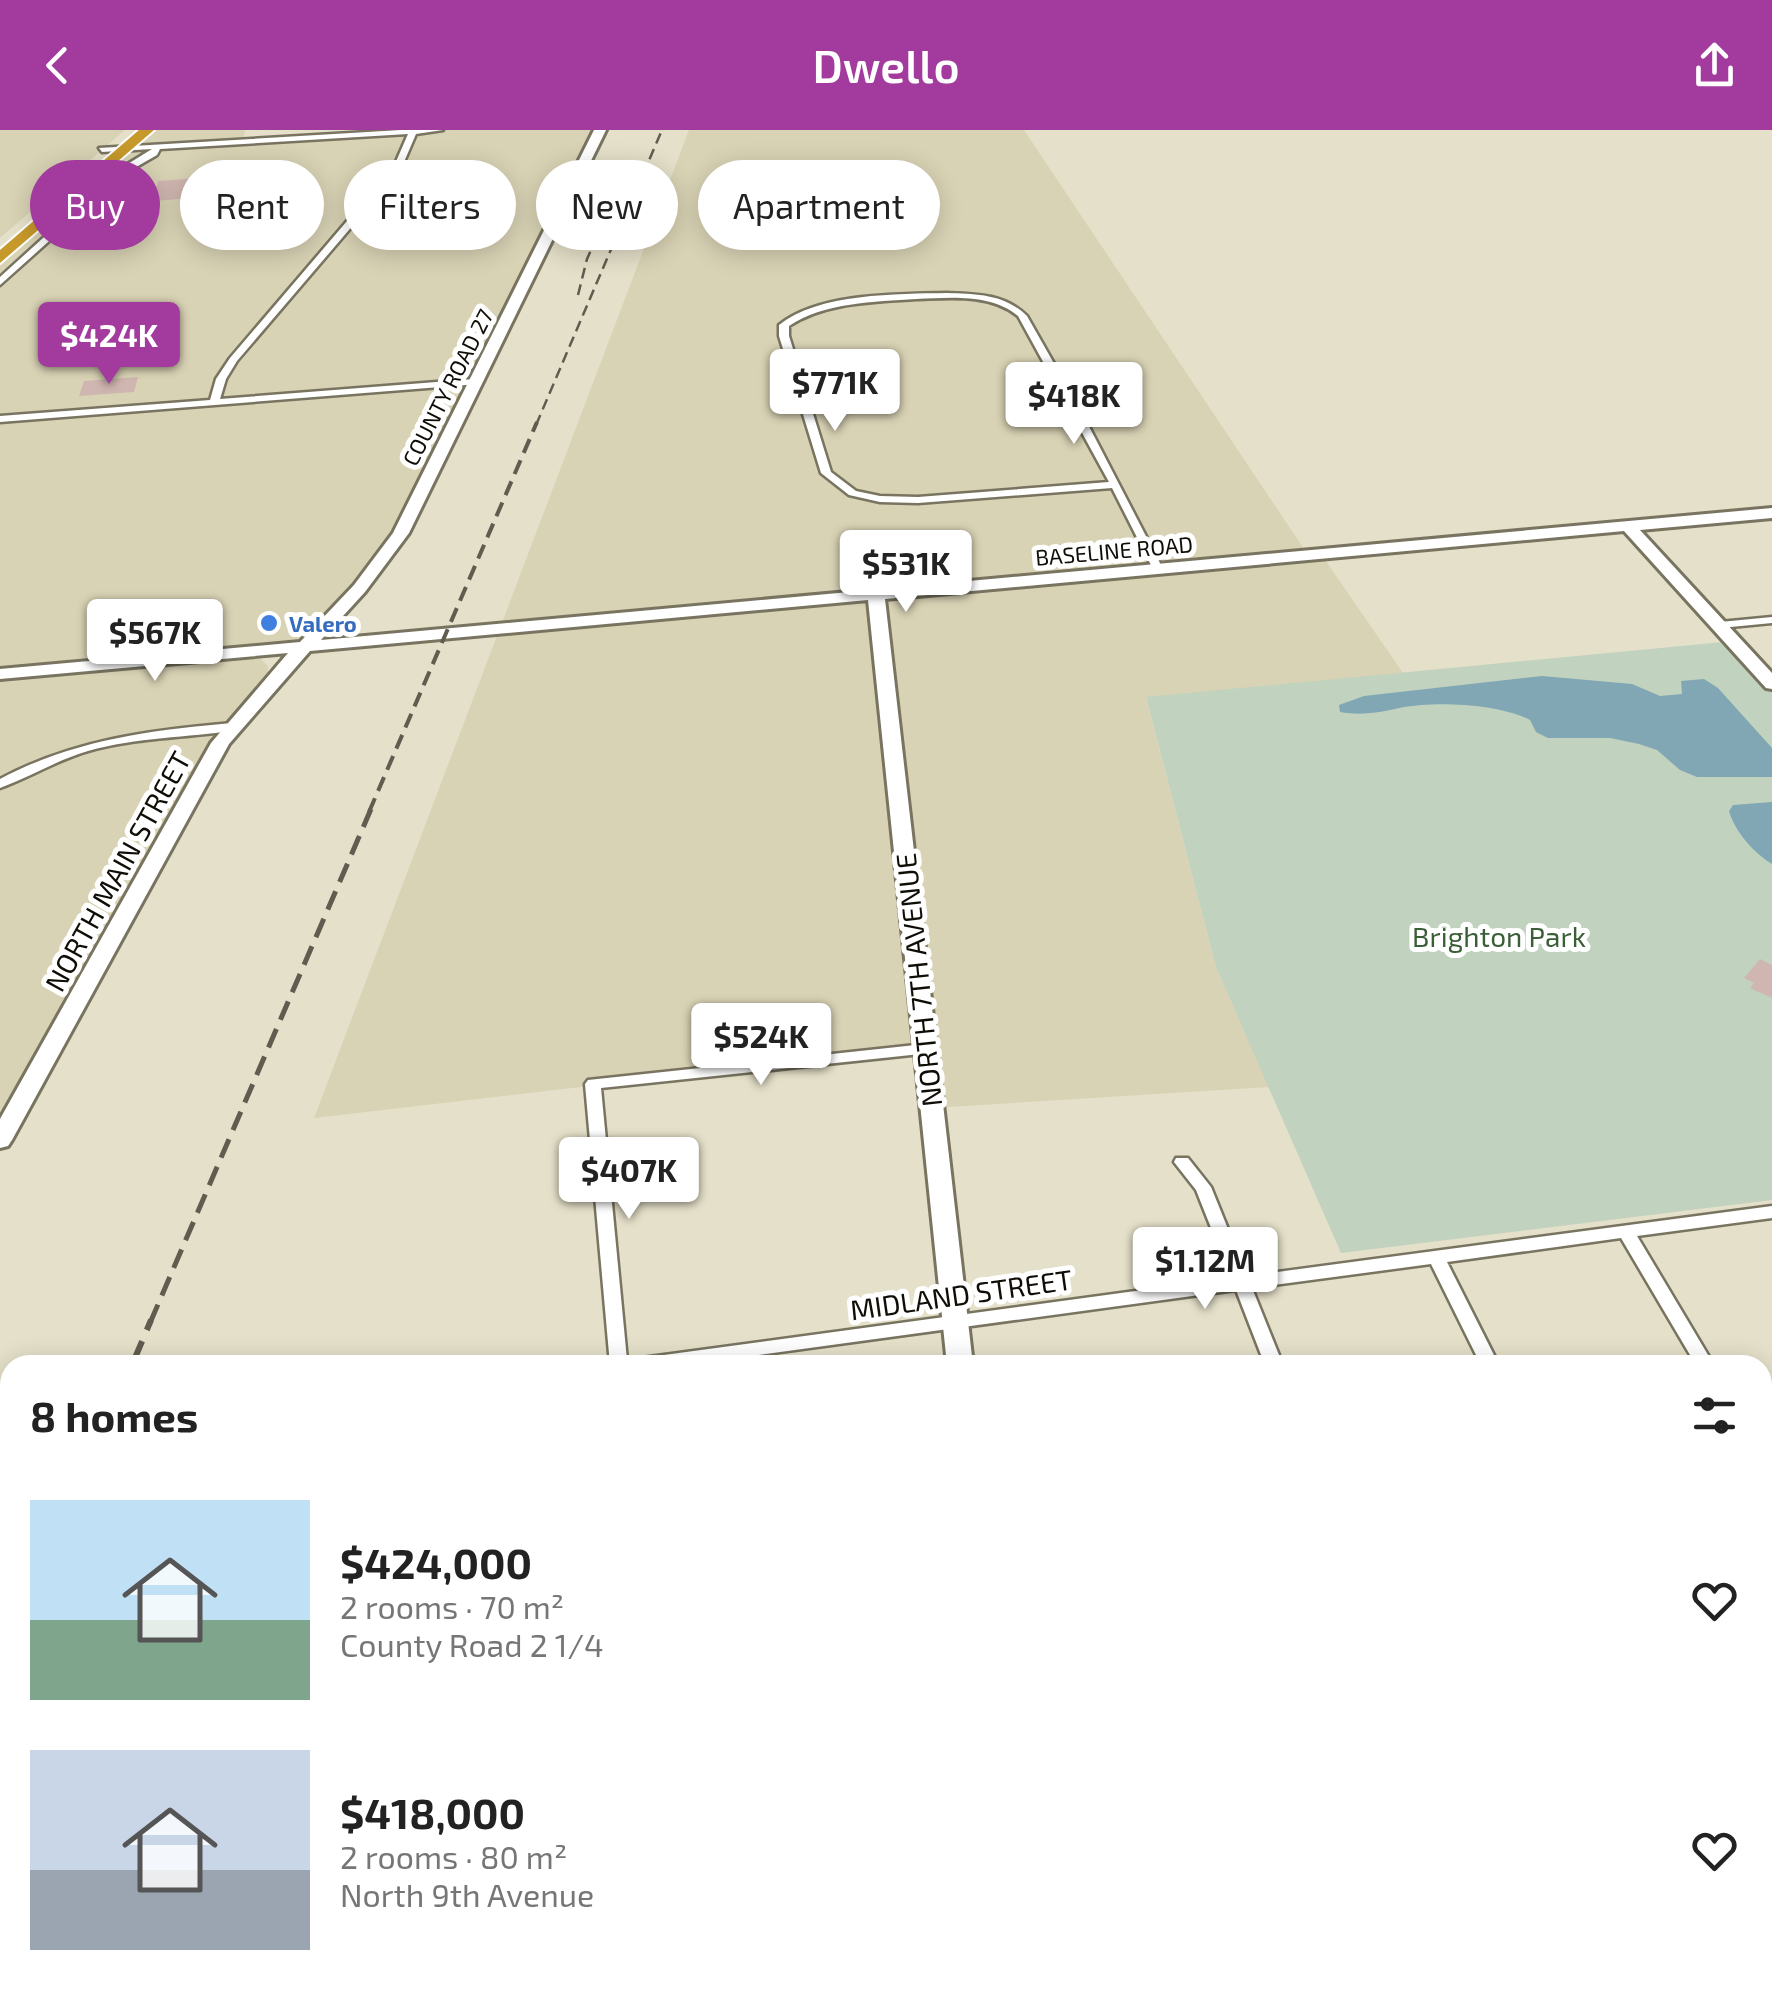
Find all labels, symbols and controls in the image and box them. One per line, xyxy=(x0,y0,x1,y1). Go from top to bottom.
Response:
icon: back xyxy=(30,38,85,93)
text: Dwello xyxy=(812,38,960,92)
icon: share xyxy=(1687,38,1742,93)
chip: Buy xyxy=(30,160,160,250)
chip: Rent xyxy=(180,160,324,250)
chip: Filters xyxy=(344,160,516,250)
chip: New xyxy=(536,160,678,250)
chip: Apartment xyxy=(698,160,940,250)
pin: $424K xyxy=(39,302,179,387)
street label: COUNTY ROAD 27 xyxy=(396,305,498,469)
text: $424K xyxy=(60,315,158,353)
pin: $771K xyxy=(765,349,905,434)
text: $771K xyxy=(792,362,878,400)
pin: $418K xyxy=(1004,362,1144,447)
text: $418K xyxy=(1028,375,1121,413)
pin: $531K xyxy=(836,530,976,615)
street label: BASELINE ROAD xyxy=(1034,530,1194,570)
text: $531K xyxy=(862,543,950,581)
pin: $567K xyxy=(85,599,225,684)
place label: Valero xyxy=(289,610,357,636)
text: $567K xyxy=(109,612,201,650)
marker: Valero xyxy=(258,612,280,634)
street label: NORTH MAIN STREET xyxy=(37,745,197,997)
street label: NORTH 7TH AVENUE xyxy=(888,852,948,1108)
park label: Brighton Park xyxy=(1412,919,1586,953)
pin: $524K xyxy=(691,1003,831,1088)
text: $524K xyxy=(713,1016,809,1054)
pin: $407K xyxy=(559,1137,699,1222)
text: $407K xyxy=(581,1150,677,1188)
pin: $1.12M xyxy=(1124,1227,1286,1312)
text: $1.12M xyxy=(1155,1240,1255,1278)
street label: MIDLAND STREET xyxy=(848,1262,1074,1326)
icon: filters xyxy=(1687,1388,1742,1443)
text: 8 homes xyxy=(30,1390,198,1440)
text: $424,000 xyxy=(340,1537,532,1587)
icon: home xyxy=(110,1540,230,1660)
icon: heart xyxy=(1687,1573,1742,1628)
text: 2 rooms · 70 m² xyxy=(340,1587,564,1625)
text: County Road 2 1/4 xyxy=(340,1625,604,1663)
text: $418,000 xyxy=(340,1787,525,1837)
icon: home xyxy=(110,1790,230,1910)
icon: heart xyxy=(1687,1823,1742,1878)
text: 2 rooms · 80 m² xyxy=(340,1837,567,1875)
text: North 9th Avenue xyxy=(340,1875,594,1913)

